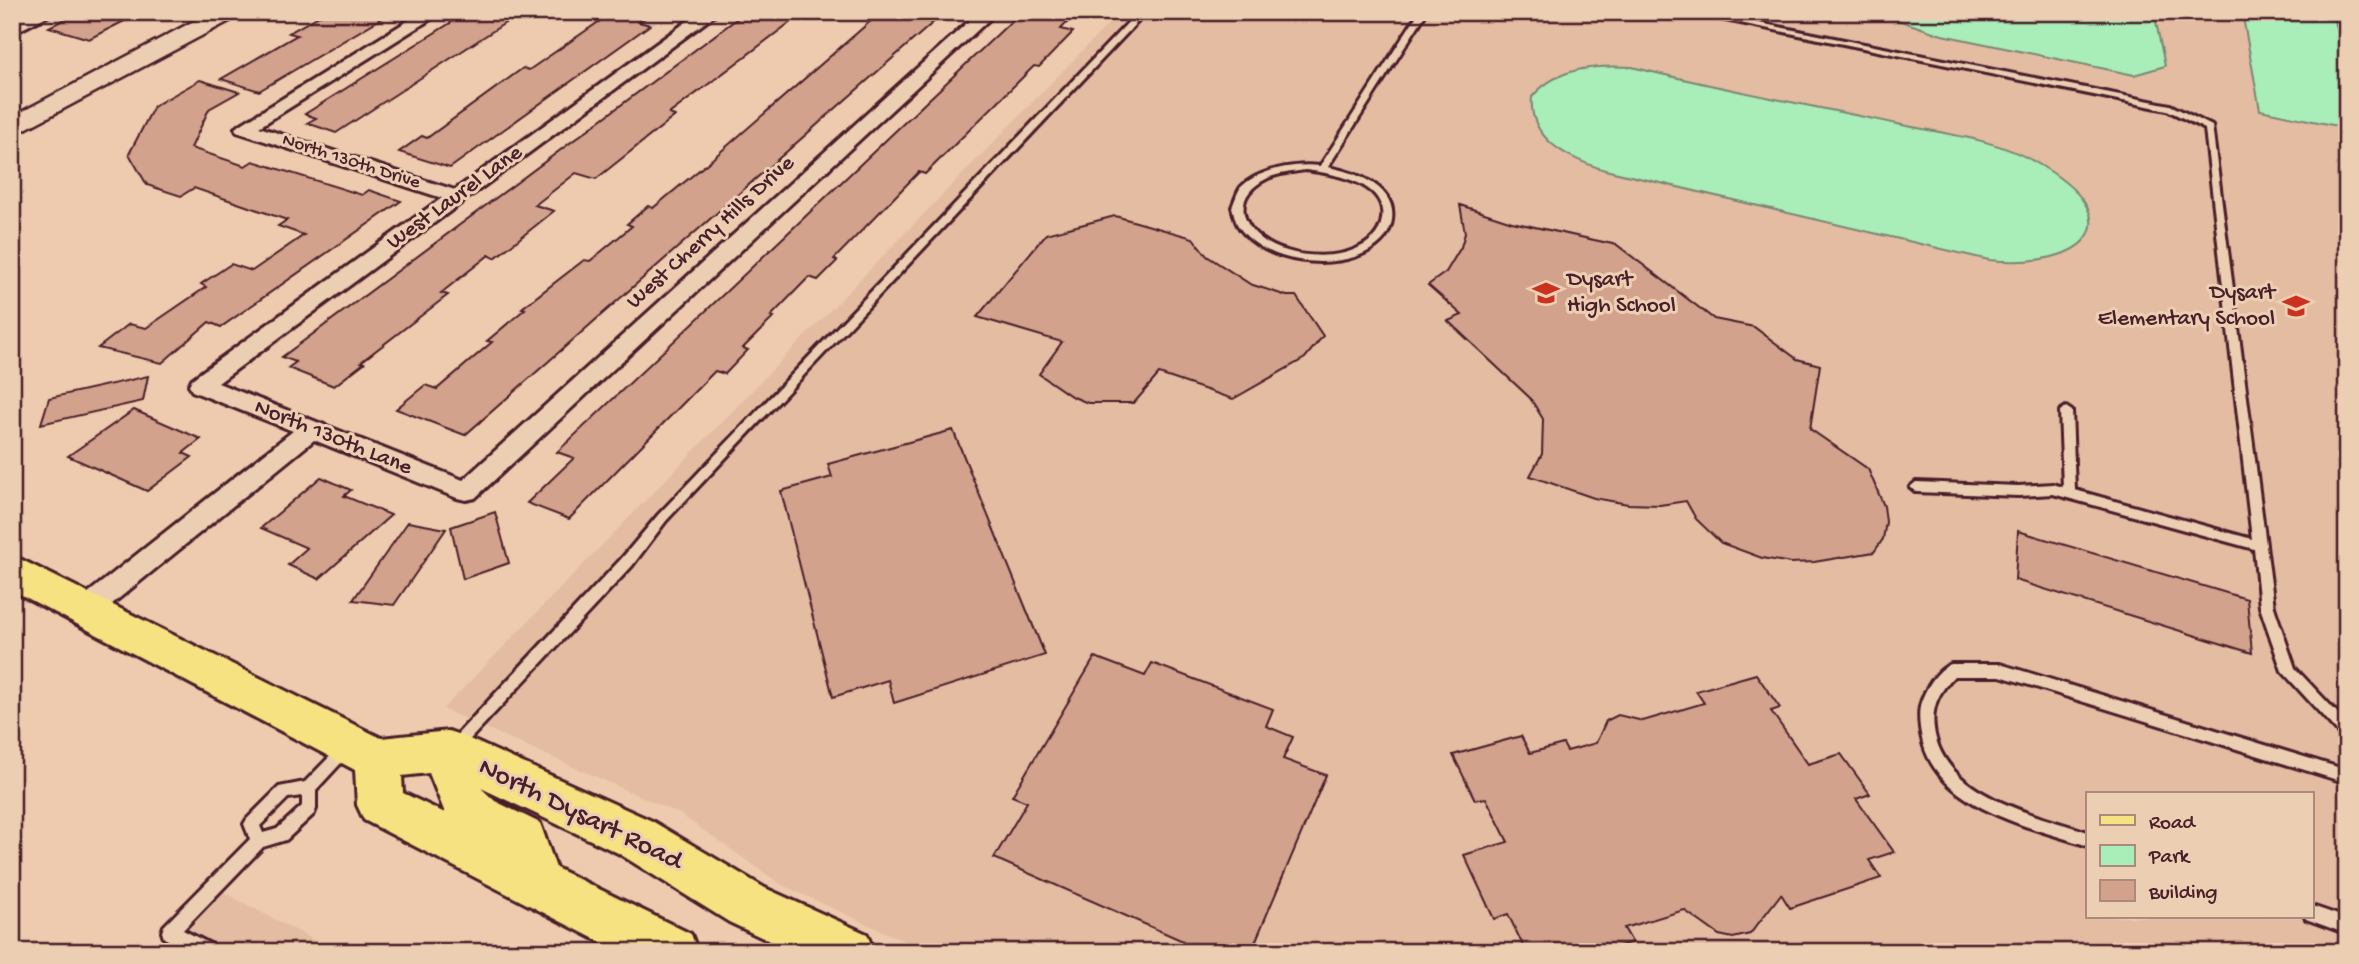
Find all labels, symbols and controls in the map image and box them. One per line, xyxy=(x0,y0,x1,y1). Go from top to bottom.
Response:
street label: North 130th Drive xyxy=(279,129,423,195)
street label: West Laurel Lane xyxy=(382,139,529,256)
street label: West Cherry Hills Drive xyxy=(621,150,801,316)
place label: Dysart High School xyxy=(1565,267,1676,320)
school or university icon: Dysart High School xyxy=(1531,278,1561,308)
place label: Dysart Elementary School xyxy=(2098,280,2277,333)
school or university icon: Dysart Elementary School xyxy=(2281,291,2311,321)
street label: North 130th Lane xyxy=(250,394,417,482)
street label: North Dysart Road xyxy=(473,751,690,880)
legend xyxy=(2086,792,2314,918)
text: Road xyxy=(2149,812,2197,837)
text: Park xyxy=(2148,846,2192,871)
text: Building xyxy=(2148,882,2218,907)

